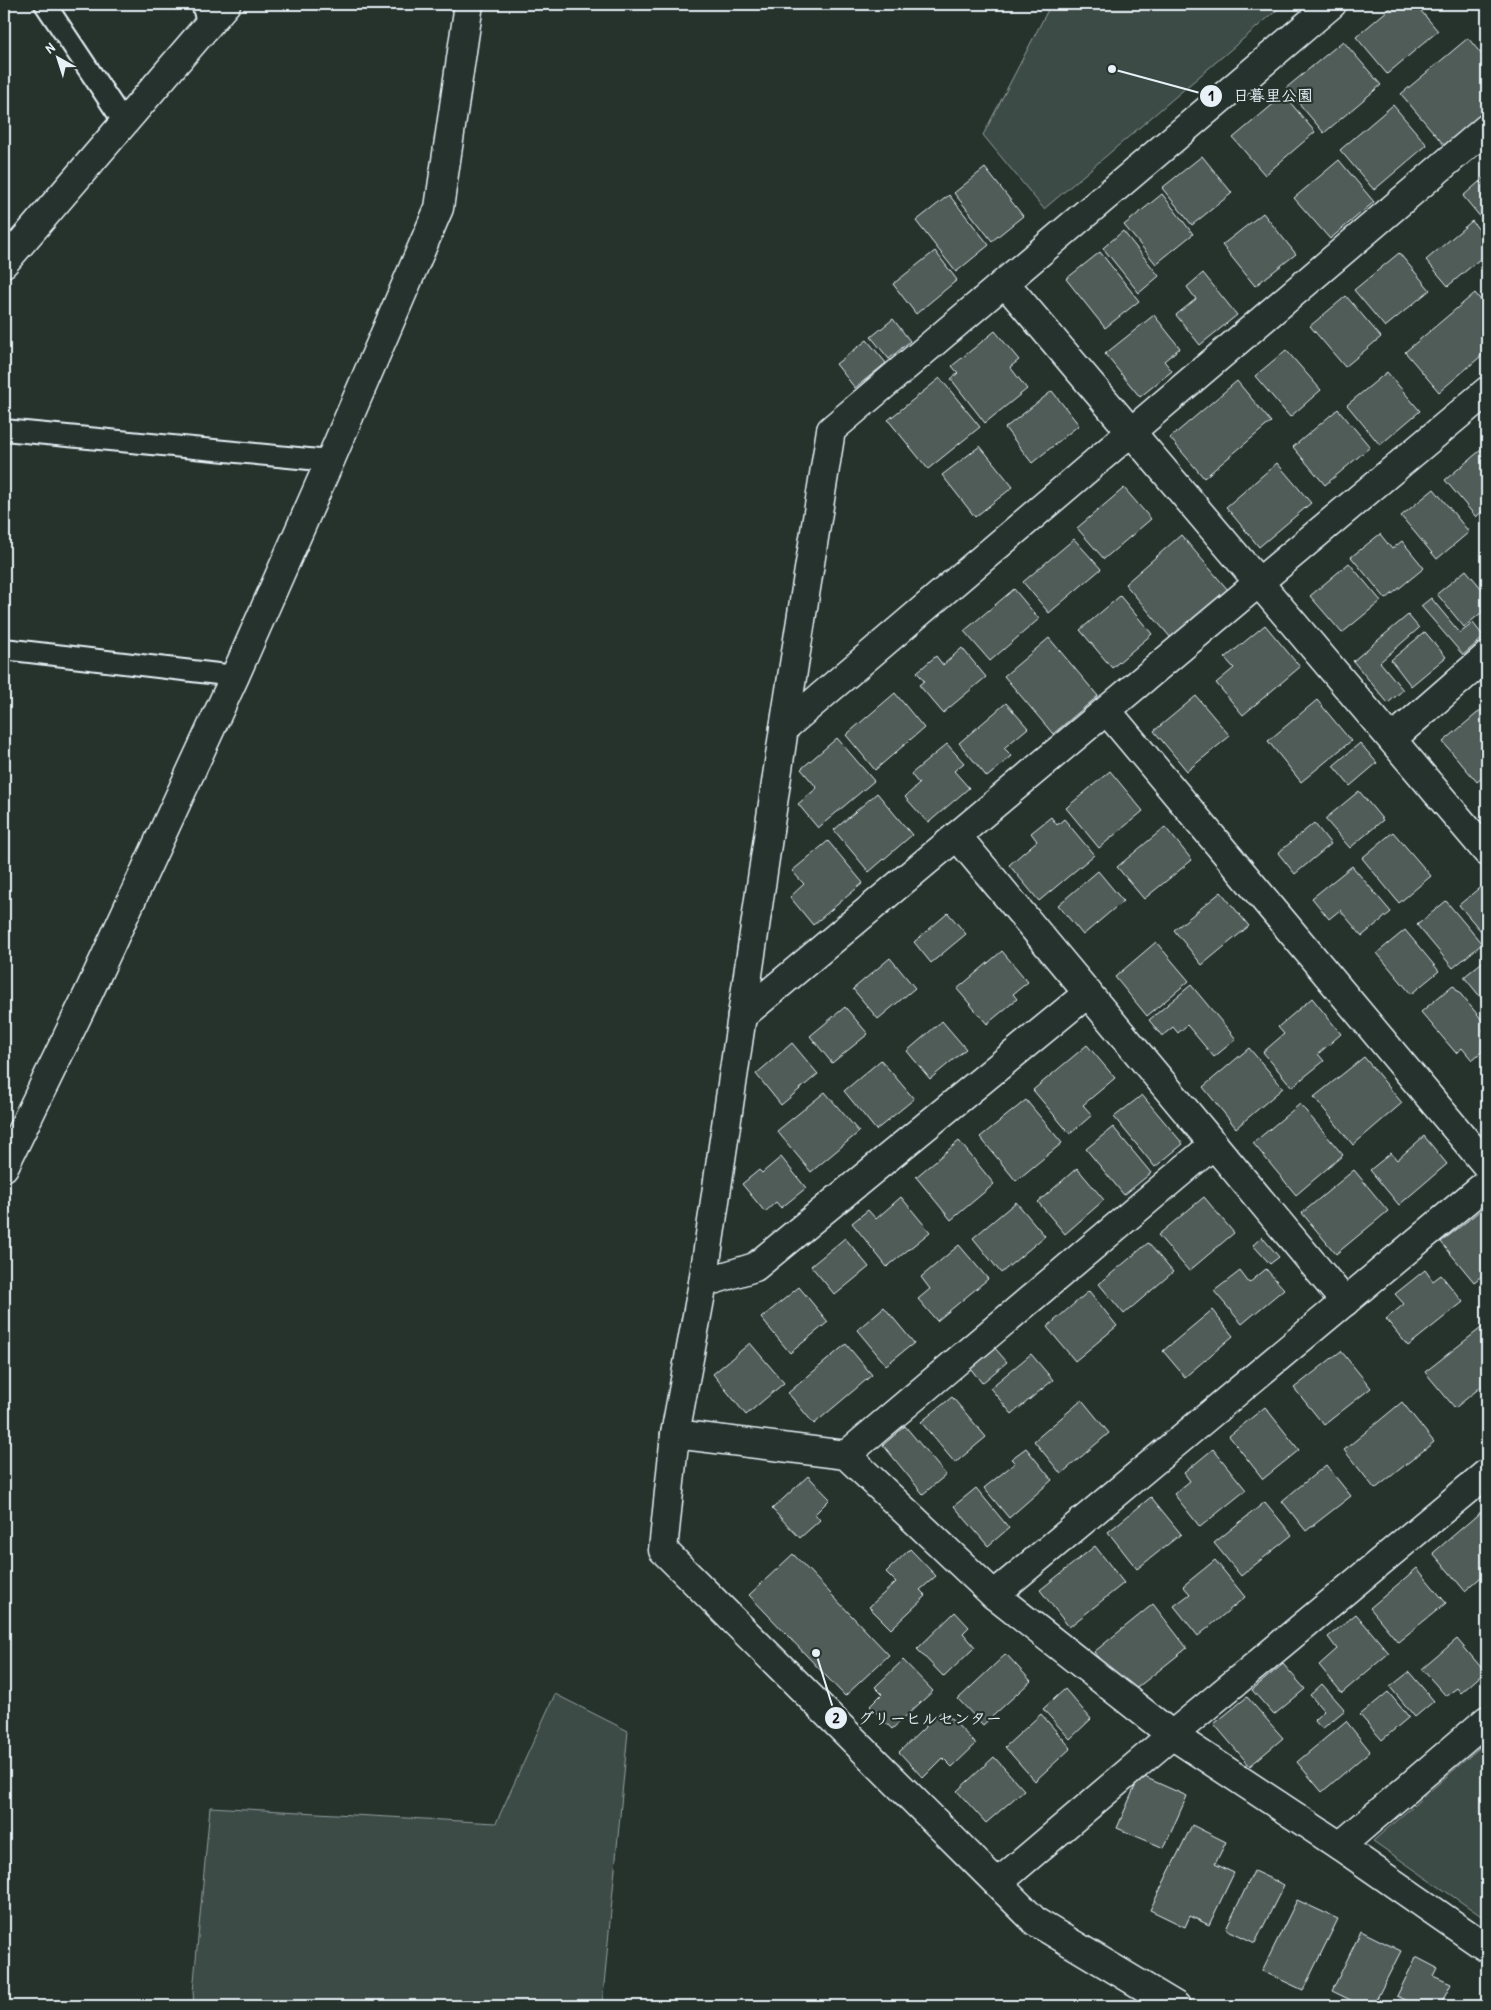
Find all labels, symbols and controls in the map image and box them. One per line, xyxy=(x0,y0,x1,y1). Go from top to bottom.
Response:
north arrow xyxy=(32,32,82,82)
text: N xyxy=(41,37,59,57)
callout: 日暮里公園 xyxy=(1198,80,1323,111)
text: 日暮里公園 xyxy=(1233,84,1313,106)
text: 1 xyxy=(1208,85,1214,106)
callout: グリーヒルセンター xyxy=(823,1702,1012,1733)
text: 2 xyxy=(832,1707,840,1728)
text: グリーヒルセンター xyxy=(858,1707,1002,1729)

